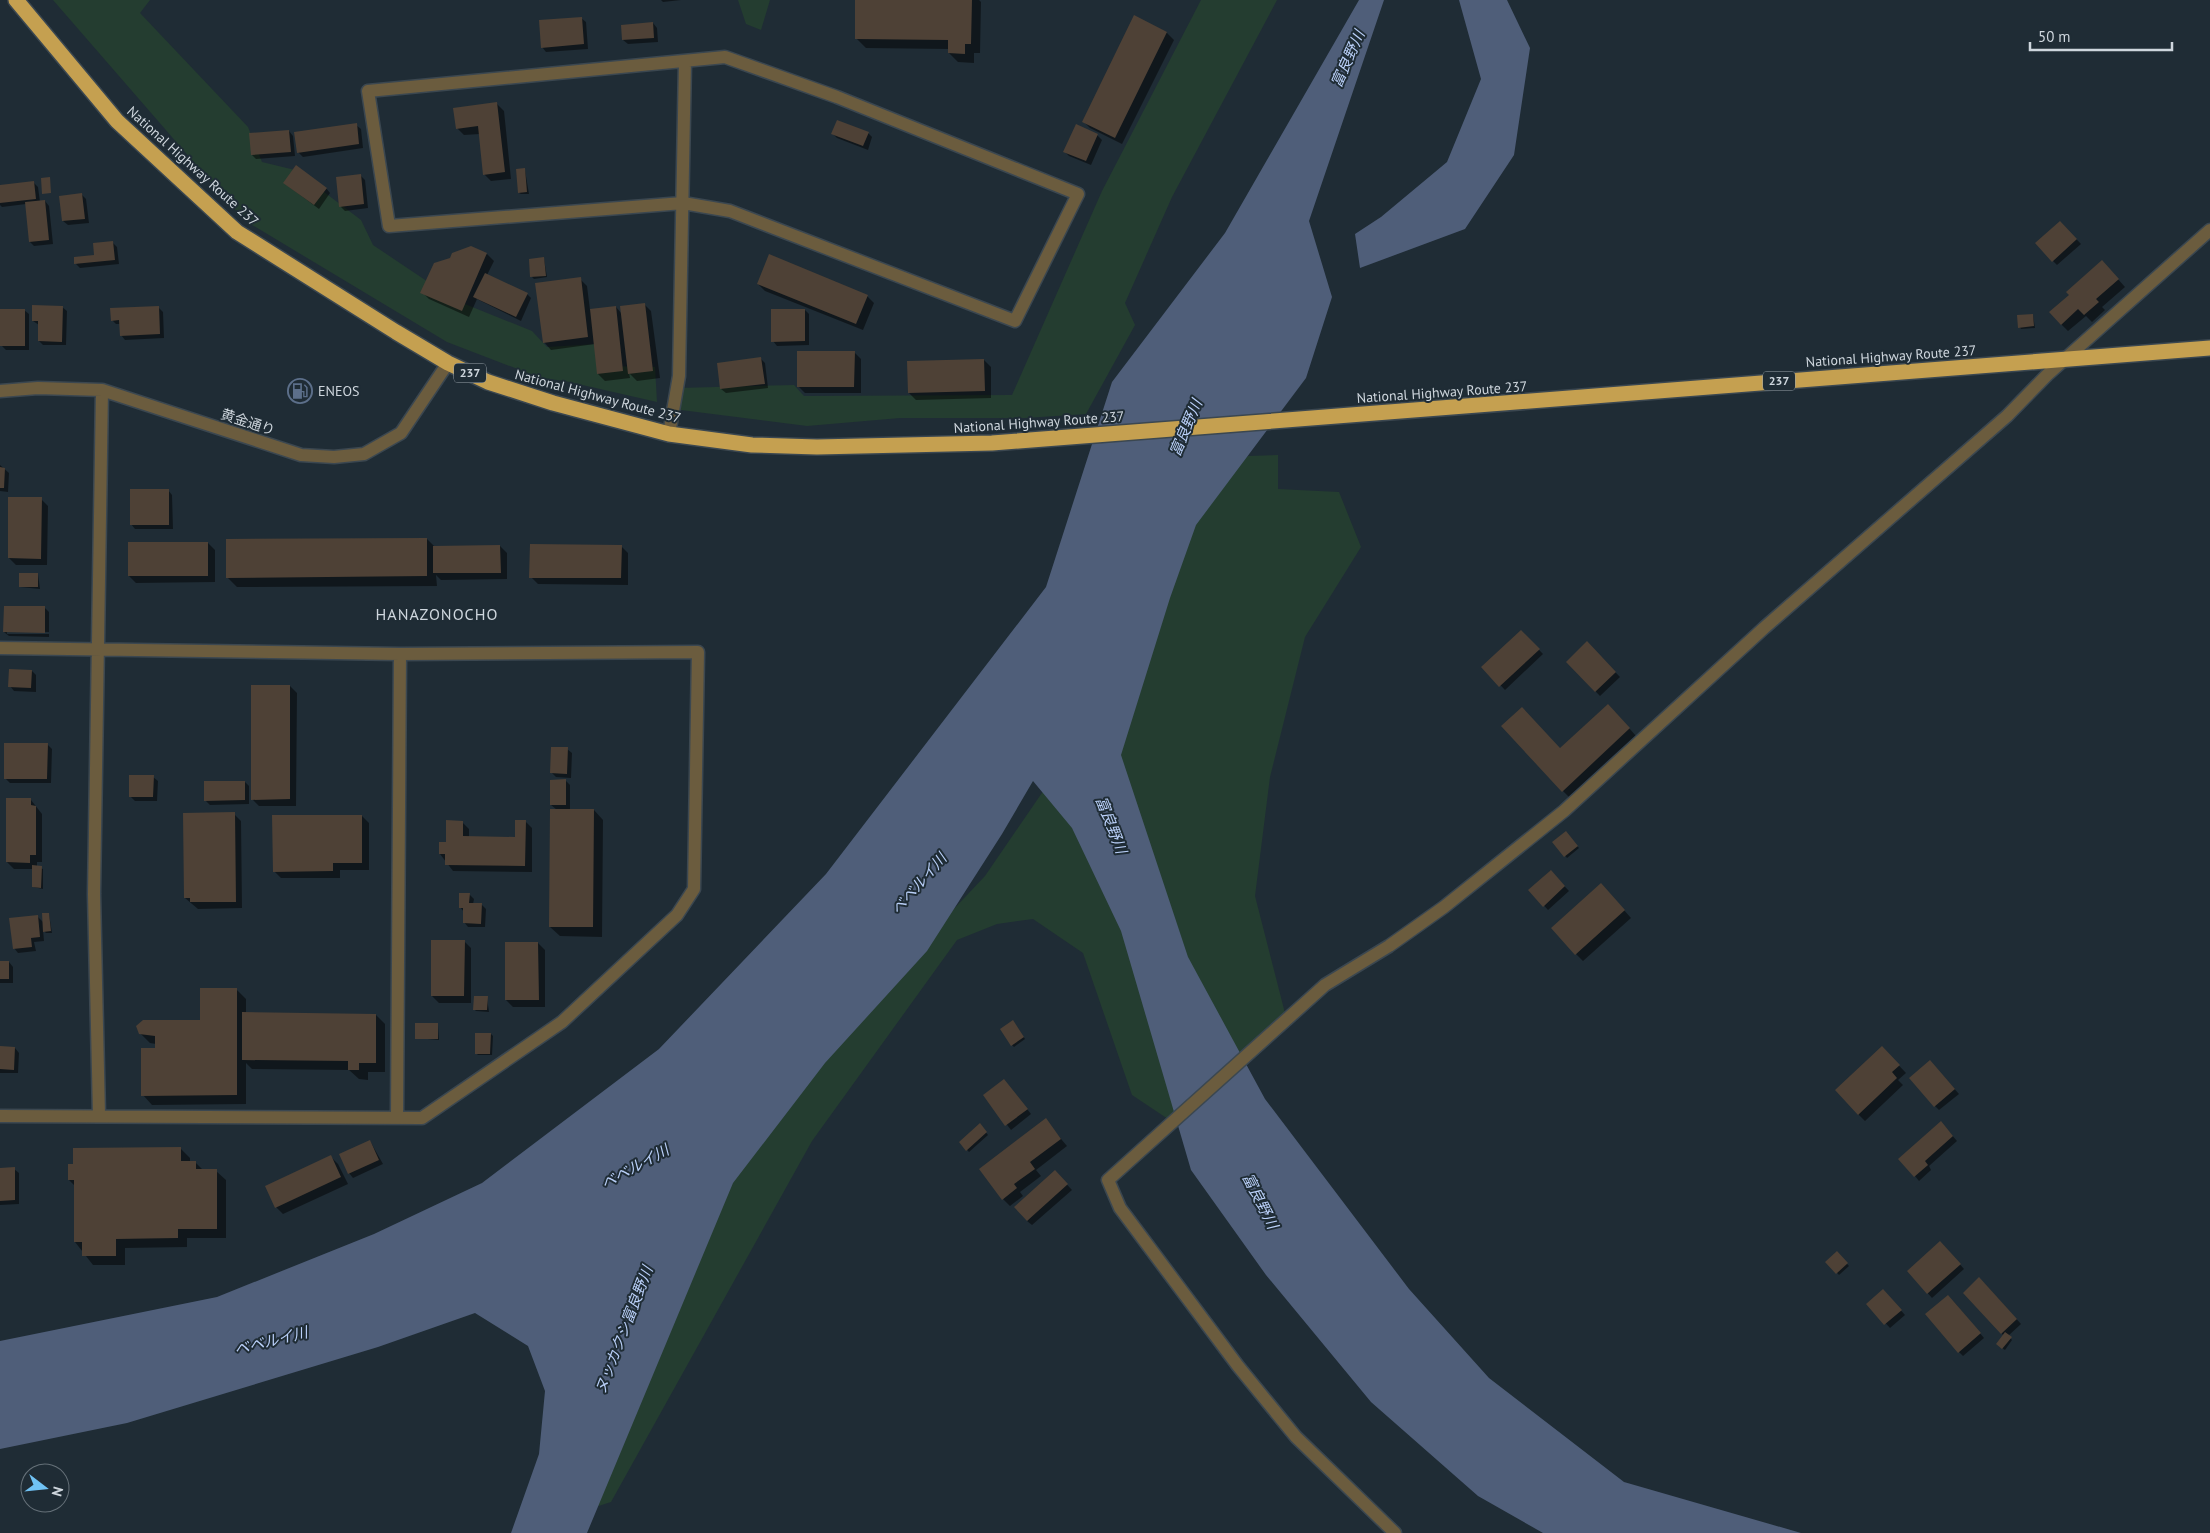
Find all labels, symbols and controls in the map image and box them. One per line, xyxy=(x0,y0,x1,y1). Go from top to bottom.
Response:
scale bar xyxy=(2030,20,2172,52)
water label: 富良野川 xyxy=(1327,26,1369,90)
text: 50 m xyxy=(2038,27,2071,46)
street label: National Highway Route 237 xyxy=(123,102,263,230)
street label: National Highway Route 237 xyxy=(1805,341,1977,371)
road number: 237 xyxy=(454,363,486,382)
street label: National Highway Route 237 xyxy=(513,365,683,427)
road number: 237 xyxy=(1763,372,1795,391)
street label: National Highway Route 237 xyxy=(1356,377,1528,407)
fuel station icon: ENEOS xyxy=(287,378,313,404)
place label: ENEOS xyxy=(318,382,359,400)
water label: 富良野川 xyxy=(1165,395,1207,459)
street label: 黄金通り xyxy=(219,405,277,439)
street label: National Highway Route 237 xyxy=(953,407,1125,437)
district label: HANAZONOCHO xyxy=(376,604,498,624)
water label: 富良野川 xyxy=(1092,793,1132,858)
water label: ベベルイ川 xyxy=(887,848,952,918)
water label: ベベルイ川 xyxy=(597,1139,674,1193)
water label: 富良野川 xyxy=(1238,1170,1283,1234)
water label: ヌッカクシ富良野川 xyxy=(590,1262,657,1396)
water label: ベベルイ川 xyxy=(232,1322,311,1359)
north arrow xyxy=(20,1463,70,1513)
text: N xyxy=(48,1485,67,1498)

